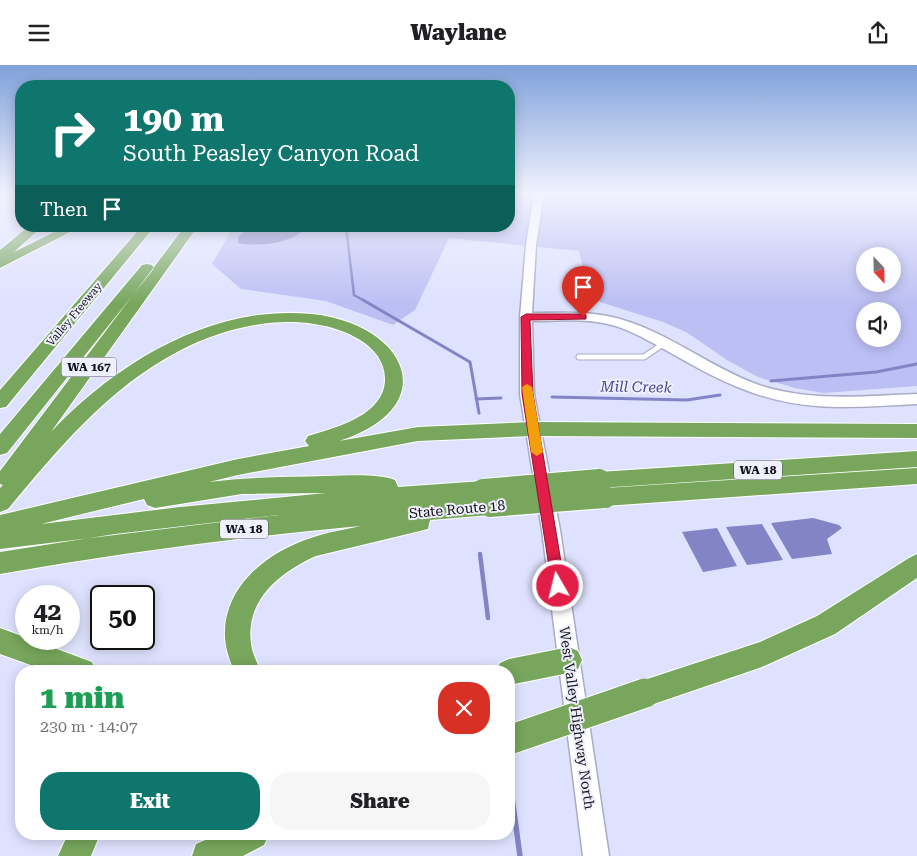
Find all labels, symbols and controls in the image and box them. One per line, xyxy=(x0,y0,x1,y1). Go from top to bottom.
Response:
icon: menu xyxy=(25,19,53,47)
icon: share xyxy=(864,19,892,47)
text: Waylane xyxy=(410,20,507,45)
text: 190 m xyxy=(123,99,224,140)
icon: right xyxy=(40,100,105,165)
text: South Peasley Canyon Road xyxy=(123,141,419,166)
icon: arrive xyxy=(98,195,126,223)
text: Then xyxy=(40,198,88,221)
north arrow xyxy=(856,247,901,293)
map controls xyxy=(856,247,901,347)
pin xyxy=(562,266,604,317)
icon: arrive xyxy=(569,273,597,301)
street label: Valley Freeway xyxy=(44,280,105,349)
button: sound xyxy=(856,302,901,347)
road number: WA 167 xyxy=(62,357,116,377)
water label: Mill Creek xyxy=(599,377,673,397)
road number: WA 18 xyxy=(734,461,782,479)
street label: State Route 18 xyxy=(408,497,506,521)
road number: WA 18 xyxy=(220,519,268,539)
position arrow xyxy=(531,559,583,611)
speed limit sign: 50 xyxy=(90,585,155,650)
text: 42 xyxy=(33,597,62,626)
text: km/h xyxy=(31,623,64,637)
street label: West Valley Highway North xyxy=(556,626,598,810)
text: 1 min xyxy=(40,680,124,715)
button: close xyxy=(438,682,490,734)
text: 230 m · 14:07 xyxy=(40,717,138,736)
button: Exit xyxy=(40,772,260,830)
button: Share xyxy=(270,772,490,830)

